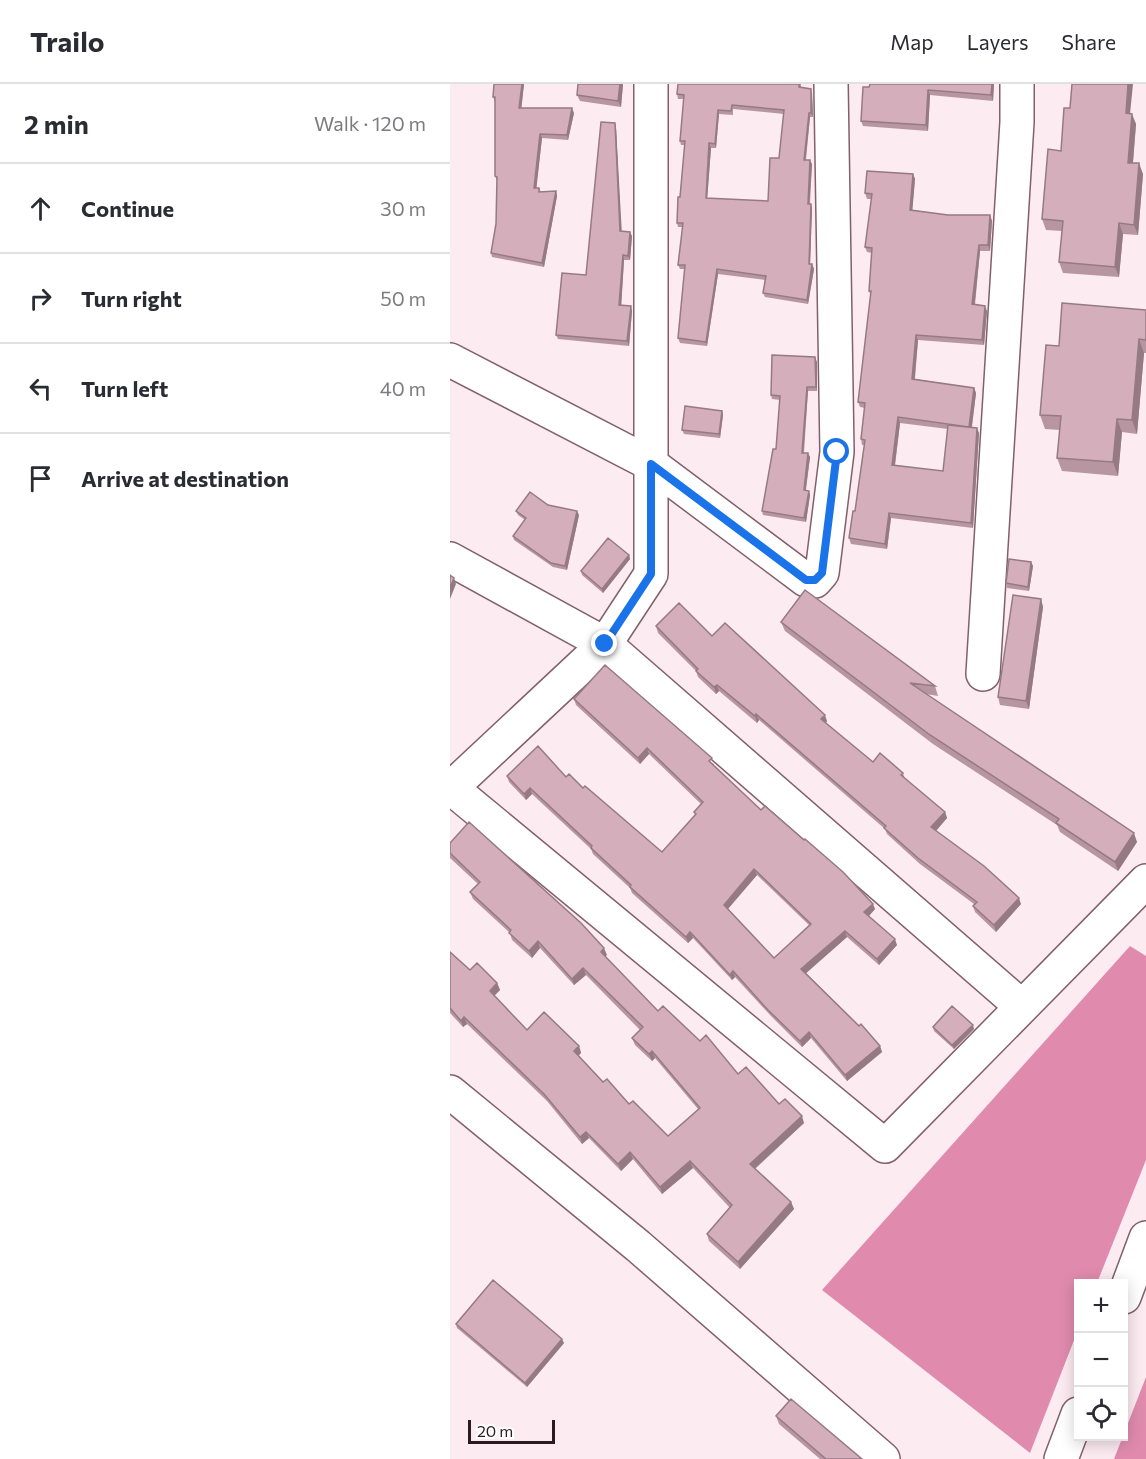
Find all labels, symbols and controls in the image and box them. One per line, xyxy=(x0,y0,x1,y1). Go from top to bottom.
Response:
text: Trailo xyxy=(30,24,105,58)
text: Map xyxy=(890,29,934,54)
text: Layers xyxy=(967,29,1029,54)
text: Share xyxy=(1062,29,1116,54)
text: 2 min xyxy=(24,108,89,139)
text: Walk · 120 m xyxy=(314,111,426,135)
icon: ahead xyxy=(24,192,57,225)
text: Continue xyxy=(81,195,174,222)
text: 30 m xyxy=(380,196,426,220)
icon: right xyxy=(24,282,57,315)
text: Turn right xyxy=(81,285,182,312)
text: 50 m xyxy=(380,286,426,310)
icon: left xyxy=(24,372,57,405)
text: Turn left xyxy=(81,375,168,402)
text: 40 m xyxy=(380,376,426,400)
route start xyxy=(823,438,849,464)
icon: arrive xyxy=(24,462,57,495)
text: Arrive at destination xyxy=(81,465,289,492)
route end xyxy=(591,630,617,656)
map controls xyxy=(1074,1279,1128,1441)
button: + xyxy=(1074,1279,1128,1333)
button: − xyxy=(1074,1333,1128,1387)
button: locate xyxy=(1074,1387,1128,1441)
scale bar xyxy=(468,1417,555,1444)
text: 20 m xyxy=(477,1421,513,1440)

